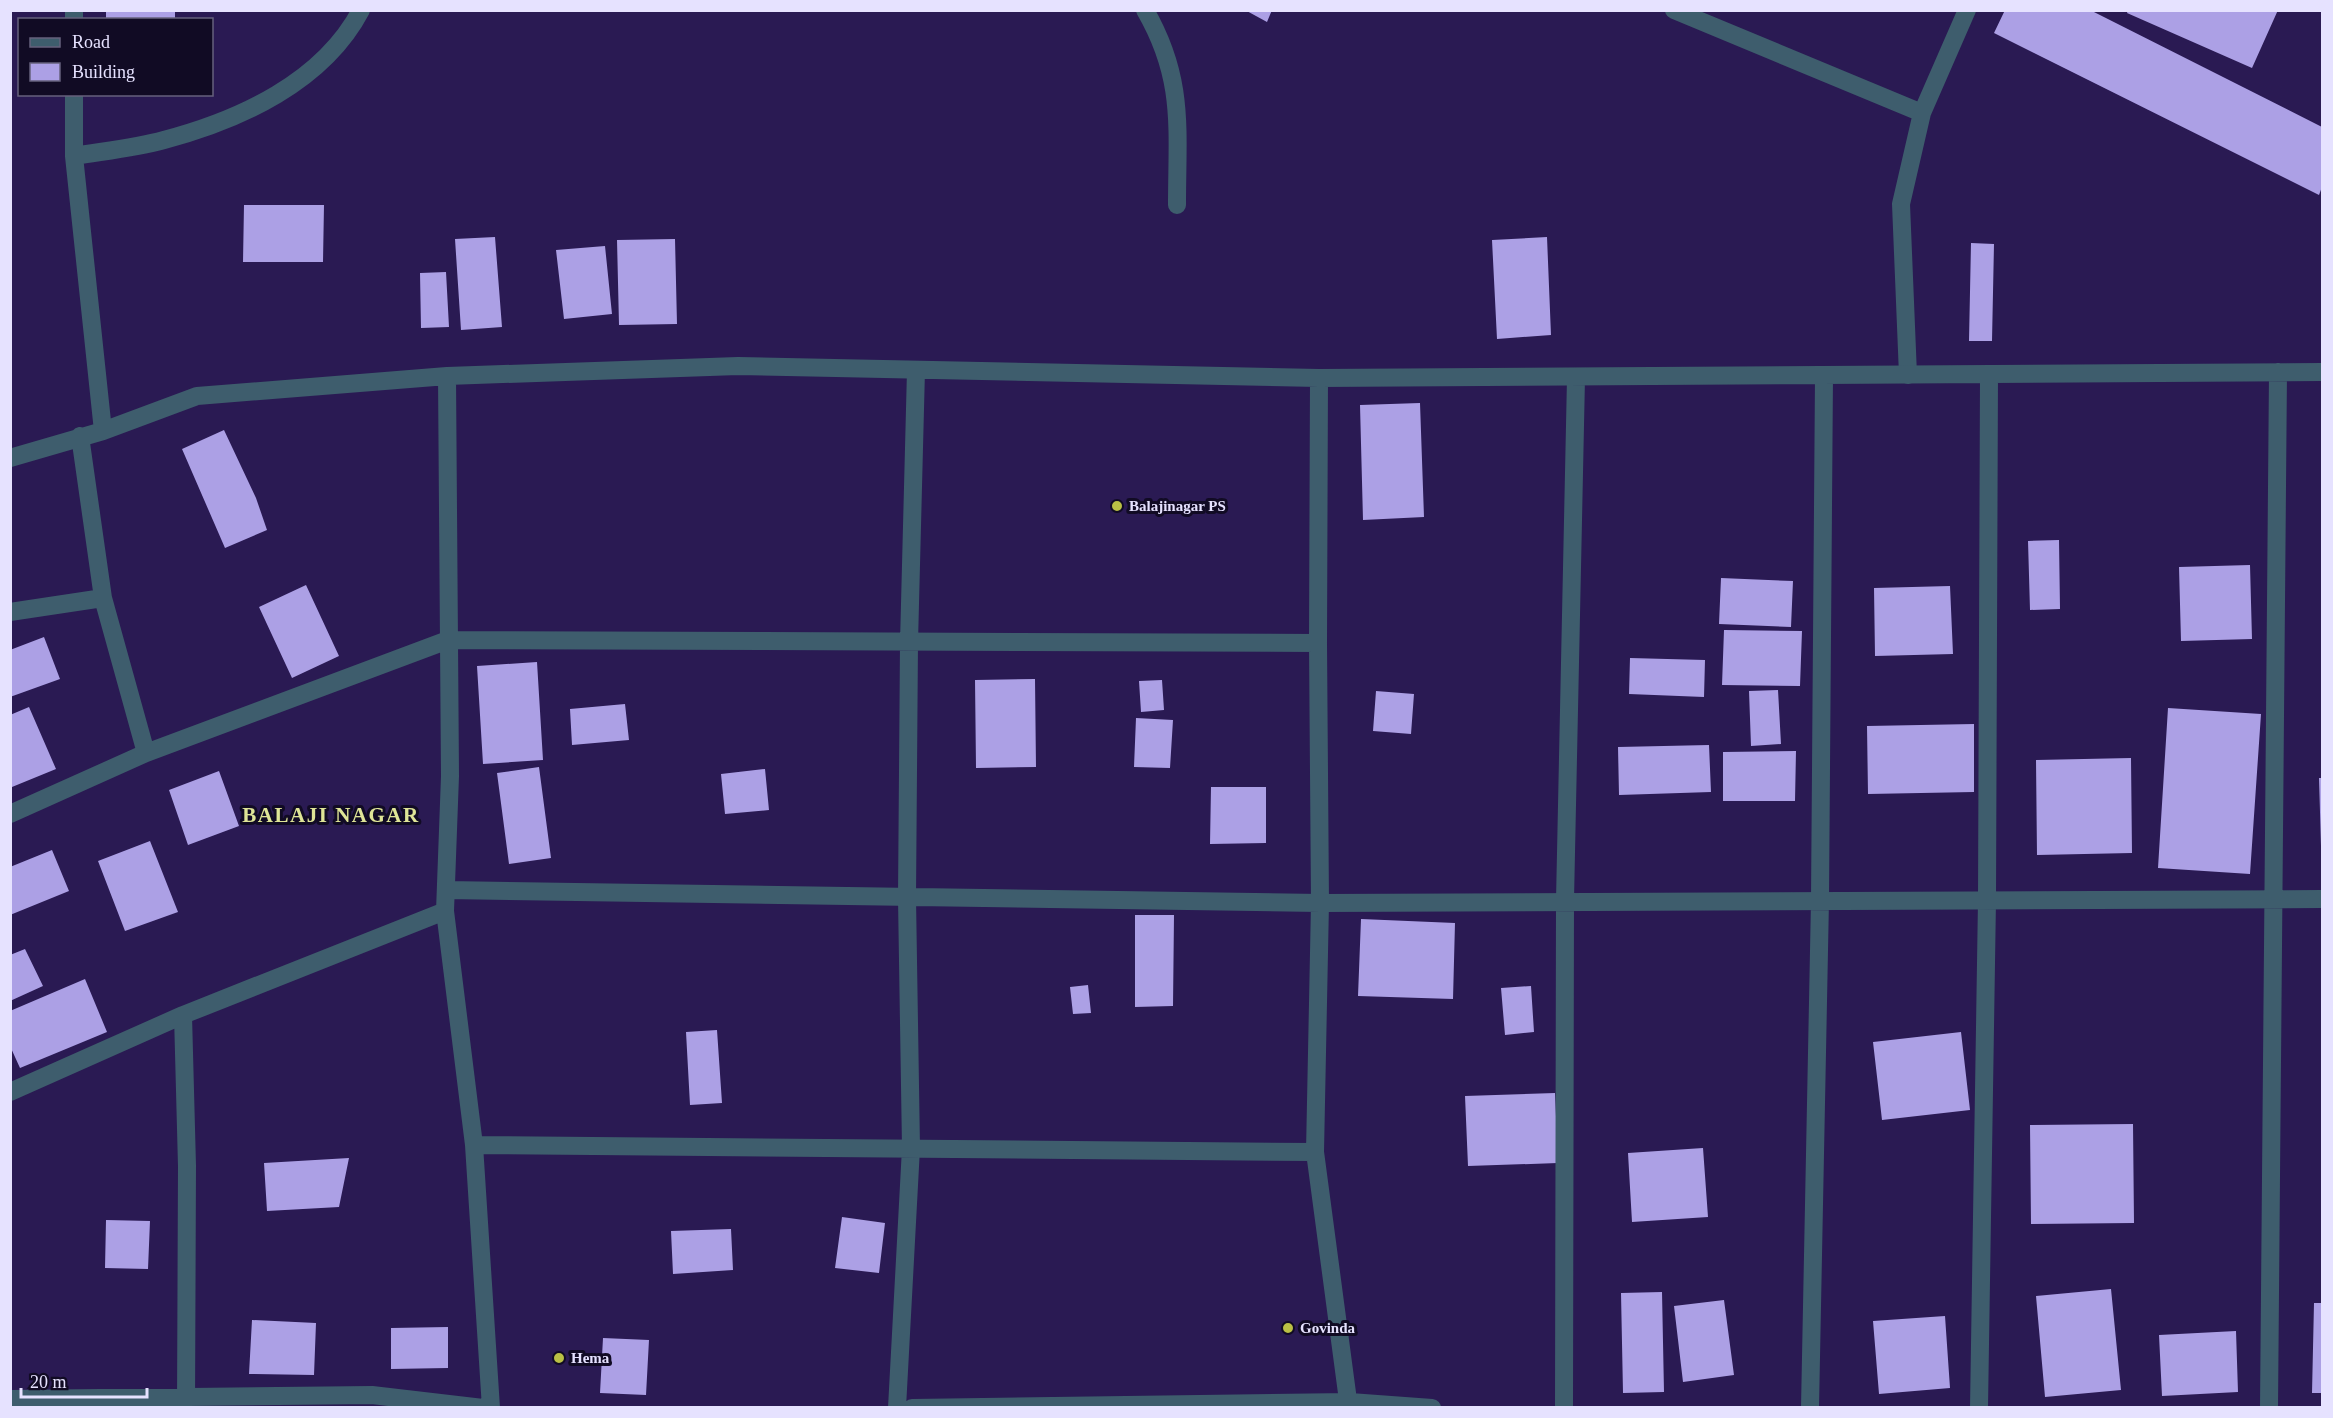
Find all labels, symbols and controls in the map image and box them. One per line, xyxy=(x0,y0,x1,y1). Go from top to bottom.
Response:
legend xyxy=(18,18,213,96)
text: Road xyxy=(72,32,110,52)
text: Building xyxy=(72,62,135,82)
place label: Balajinagar PS xyxy=(1129,498,1226,514)
marker: Balajinagar PS xyxy=(1110,499,1124,513)
district label: BALAJI NAGAR xyxy=(242,803,420,827)
place label: Govinda xyxy=(1300,1320,1356,1336)
marker: Govinda xyxy=(1281,1321,1295,1335)
place label: Hema xyxy=(571,1350,610,1366)
marker: Hema xyxy=(552,1351,566,1365)
scale bar xyxy=(21,1361,147,1399)
text: 20 m xyxy=(30,1372,67,1392)

